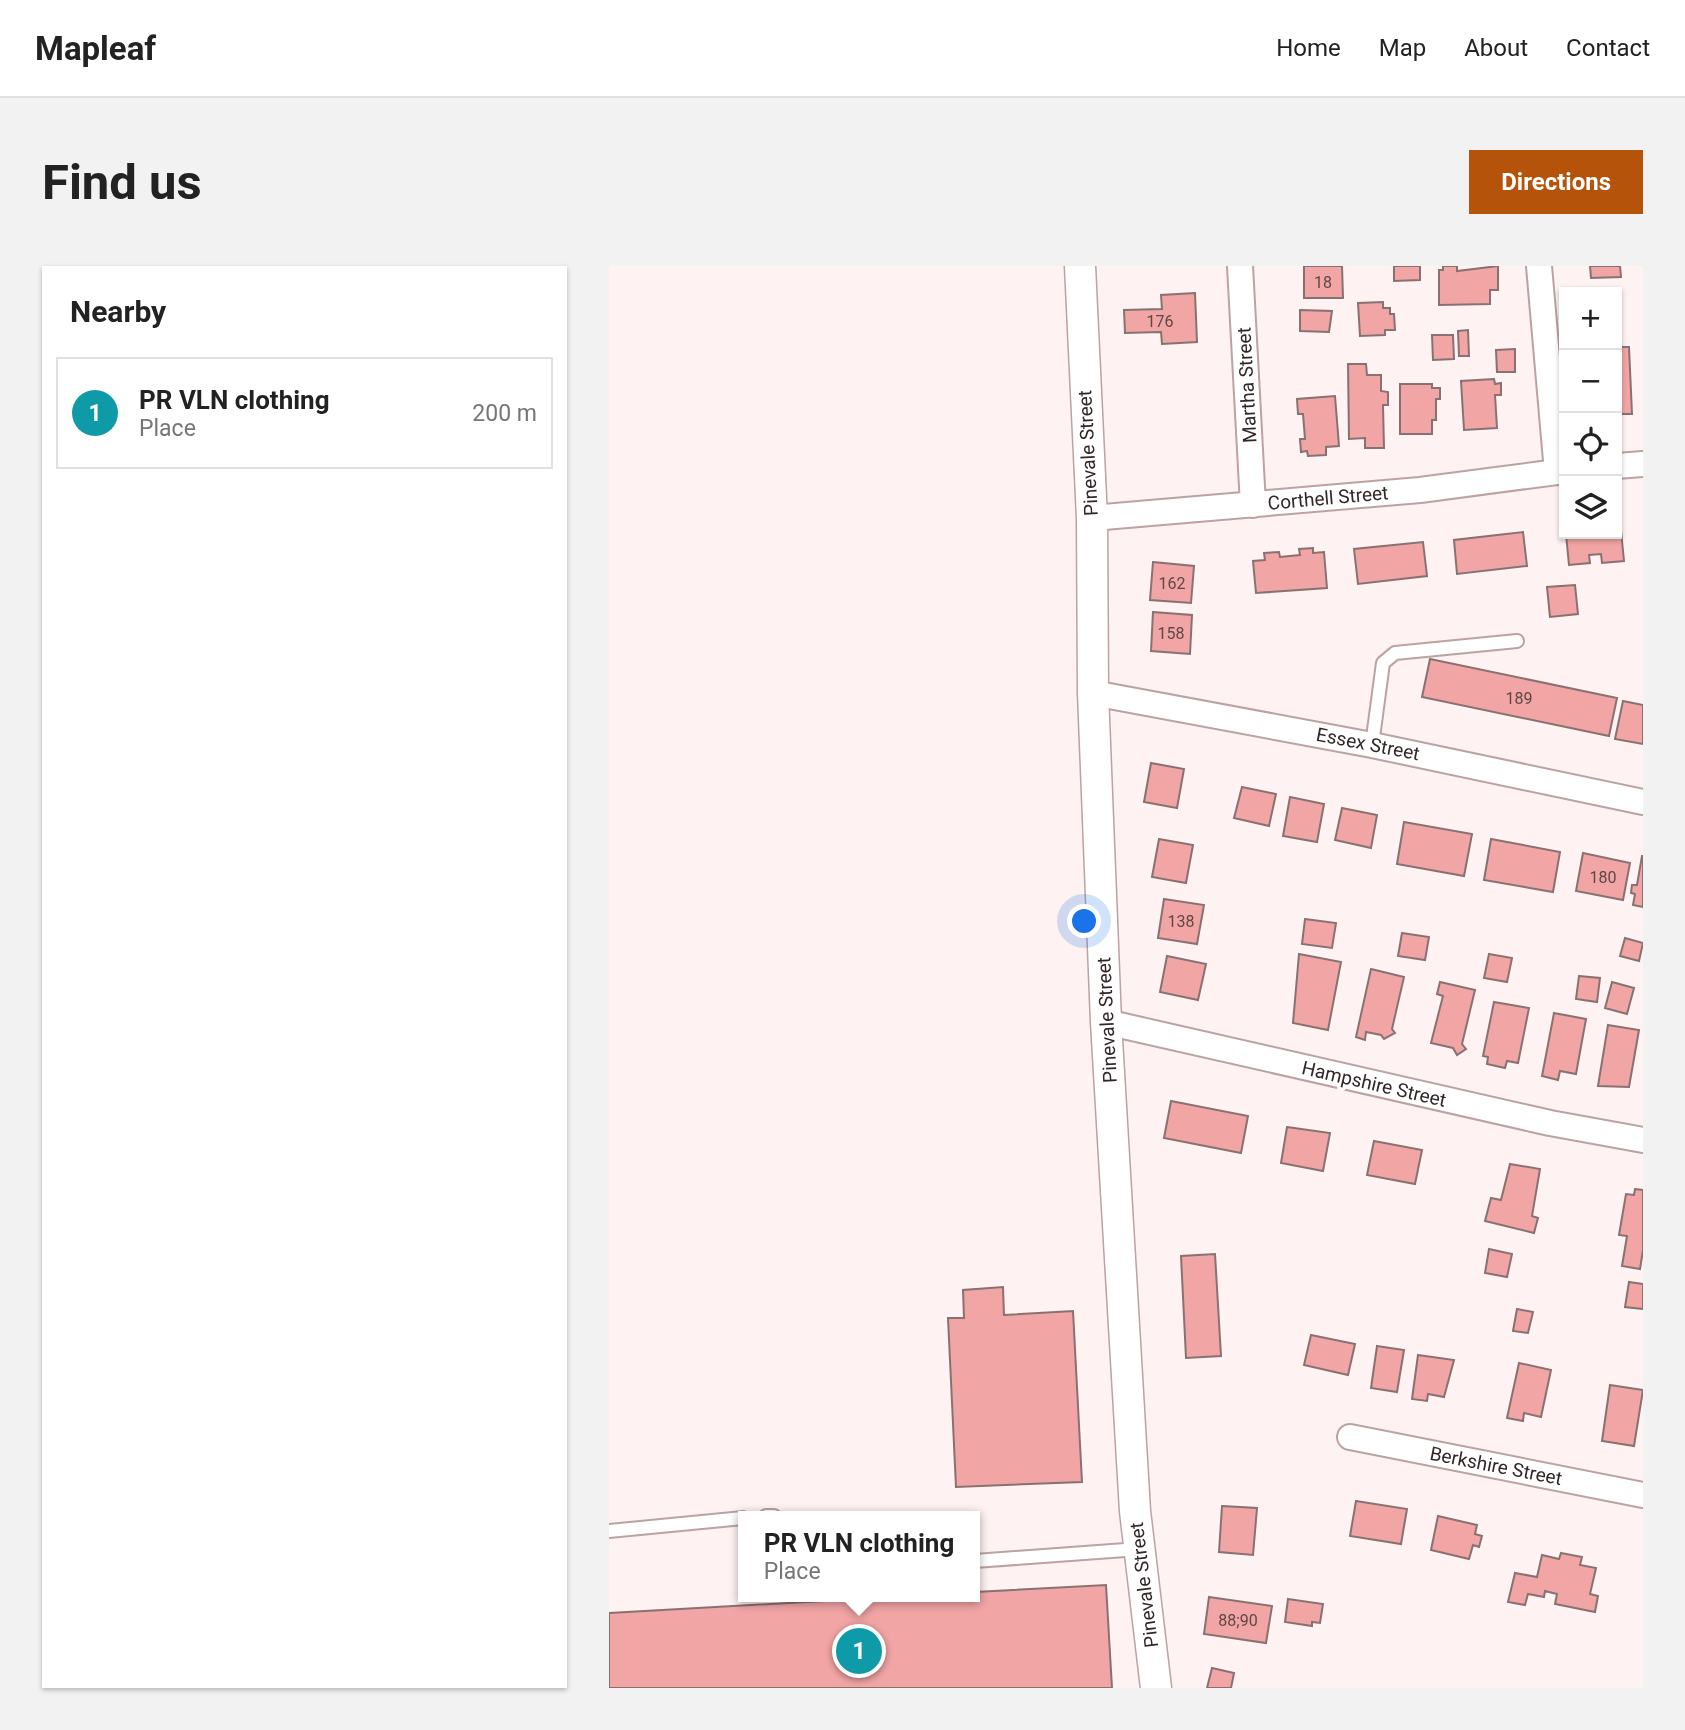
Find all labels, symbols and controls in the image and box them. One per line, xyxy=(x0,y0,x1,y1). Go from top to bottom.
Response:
text: Mapleaf xyxy=(35,29,156,68)
text: Home xyxy=(1276,34,1341,62)
text: Map xyxy=(1379,34,1426,62)
text: About xyxy=(1464,34,1528,62)
text: Contact xyxy=(1566,34,1650,62)
button: Directions xyxy=(1469,150,1643,214)
text: Find us xyxy=(42,154,202,211)
house number: 18 xyxy=(1314,273,1332,292)
map controls xyxy=(1559,287,1622,539)
button: + xyxy=(1559,287,1622,350)
text: Nearby xyxy=(70,294,166,329)
house number: 176 xyxy=(1147,312,1173,331)
street label: Martha Street xyxy=(1232,327,1262,443)
button: − xyxy=(1559,350,1622,413)
text: PR VLN clothing xyxy=(139,385,330,415)
street label: Pinevale Street xyxy=(1073,389,1103,517)
text: 1 xyxy=(88,400,102,427)
text: 200 m xyxy=(472,400,537,427)
button: locate xyxy=(1559,413,1622,476)
text: Place xyxy=(139,415,196,442)
button: layers xyxy=(1559,476,1622,539)
street label: Corthell Street xyxy=(1267,481,1389,515)
house number: 162 xyxy=(1159,574,1185,593)
house number: 158 xyxy=(1158,624,1184,643)
house number: 189 xyxy=(1506,689,1532,708)
street label: Essex Street xyxy=(1314,723,1422,765)
house number: 180 xyxy=(1590,868,1616,887)
your location xyxy=(1067,904,1101,938)
house number: 138 xyxy=(1168,912,1194,931)
street label: Pinevale Street xyxy=(1092,956,1122,1084)
street label: Hampshire Street xyxy=(1300,1056,1448,1112)
street label: Berkshire Street xyxy=(1428,1442,1564,1490)
popup xyxy=(738,1511,980,1602)
street label: Pinevale Street xyxy=(1125,1521,1163,1649)
text: PR VLN clothing xyxy=(764,1528,954,1558)
text: Place xyxy=(764,1558,821,1585)
house number: 88;90 xyxy=(1218,1611,1258,1630)
pin: 1 xyxy=(836,1625,882,1677)

